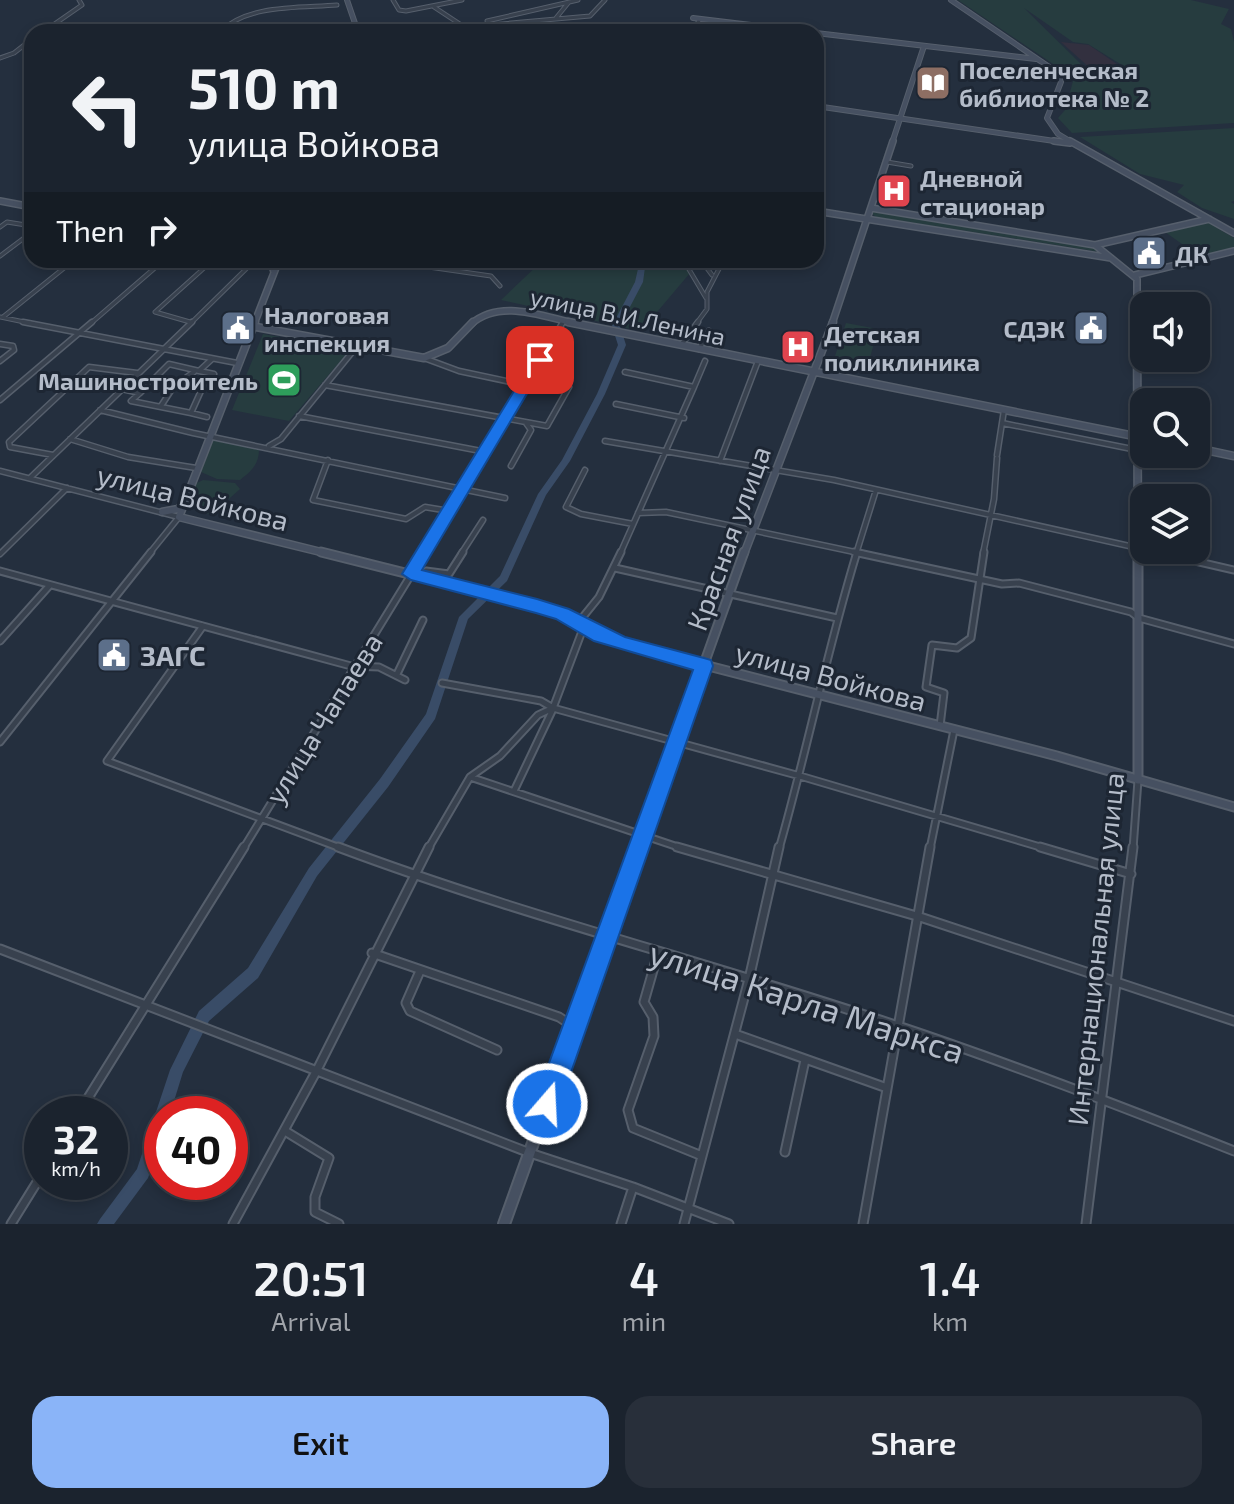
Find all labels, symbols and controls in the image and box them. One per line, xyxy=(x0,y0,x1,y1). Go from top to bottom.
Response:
text: 510 m xyxy=(188,53,340,120)
place label: Поселенческая библиотека № 2 xyxy=(959,55,1149,112)
icon: left xyxy=(56,56,160,160)
library icon: Поселенческая библиотека № 2 xyxy=(914,64,952,102)
text: улица Войкова xyxy=(188,121,440,164)
place label: Дневной стационар xyxy=(920,163,1045,220)
hospital icon: Дневной стационар xyxy=(875,172,913,210)
icon: right xyxy=(140,208,184,252)
text: Then xyxy=(56,212,124,248)
public building icon: ДК xyxy=(1130,234,1168,272)
place label: ДК xyxy=(1175,239,1208,268)
street label: улица В.И.Ленина xyxy=(528,281,728,352)
map controls xyxy=(1130,292,1210,564)
button: sound xyxy=(1130,292,1210,372)
place label: Налоговая инспекция xyxy=(264,300,390,357)
public building icon: Налоговая инспекция xyxy=(219,309,257,347)
public building icon: СДЭК xyxy=(1072,309,1110,347)
place label: СДЭК xyxy=(1004,314,1065,343)
place label: Детская поликлиника xyxy=(824,319,980,376)
pin xyxy=(506,326,574,394)
hospital icon: Детская поликлиника xyxy=(779,328,817,366)
icon: arrive xyxy=(518,338,562,382)
sports icon: Машиностроитель xyxy=(265,361,303,399)
place label: Машиностроитель xyxy=(38,366,258,395)
button: search xyxy=(1130,388,1210,468)
street label: Красная улица xyxy=(679,441,777,635)
street label: улица Войкова xyxy=(94,457,292,537)
button: layers xyxy=(1130,484,1210,564)
street label: улица Чапаева xyxy=(257,626,389,810)
street label: улица Войкова xyxy=(732,634,930,718)
public building icon: ЗАГС xyxy=(95,636,133,674)
place label: ЗАГС xyxy=(140,638,205,672)
street label: Интернациональная улица xyxy=(1060,771,1130,1127)
street label: улица Карла Маркса xyxy=(644,931,970,1072)
position arrow xyxy=(505,1062,589,1146)
speed limit sign: 40 xyxy=(144,1096,248,1200)
text: 32 xyxy=(53,1114,99,1162)
text: km/h xyxy=(51,1156,101,1180)
text: 20:51 xyxy=(253,1248,369,1306)
text: 4 xyxy=(629,1248,659,1306)
text: 1.4 xyxy=(919,1248,981,1306)
text: Arrival xyxy=(271,1305,350,1336)
text: min xyxy=(622,1305,666,1336)
text: km xyxy=(932,1305,968,1336)
button: Exit xyxy=(32,1396,609,1488)
button: Share xyxy=(625,1396,1202,1488)

